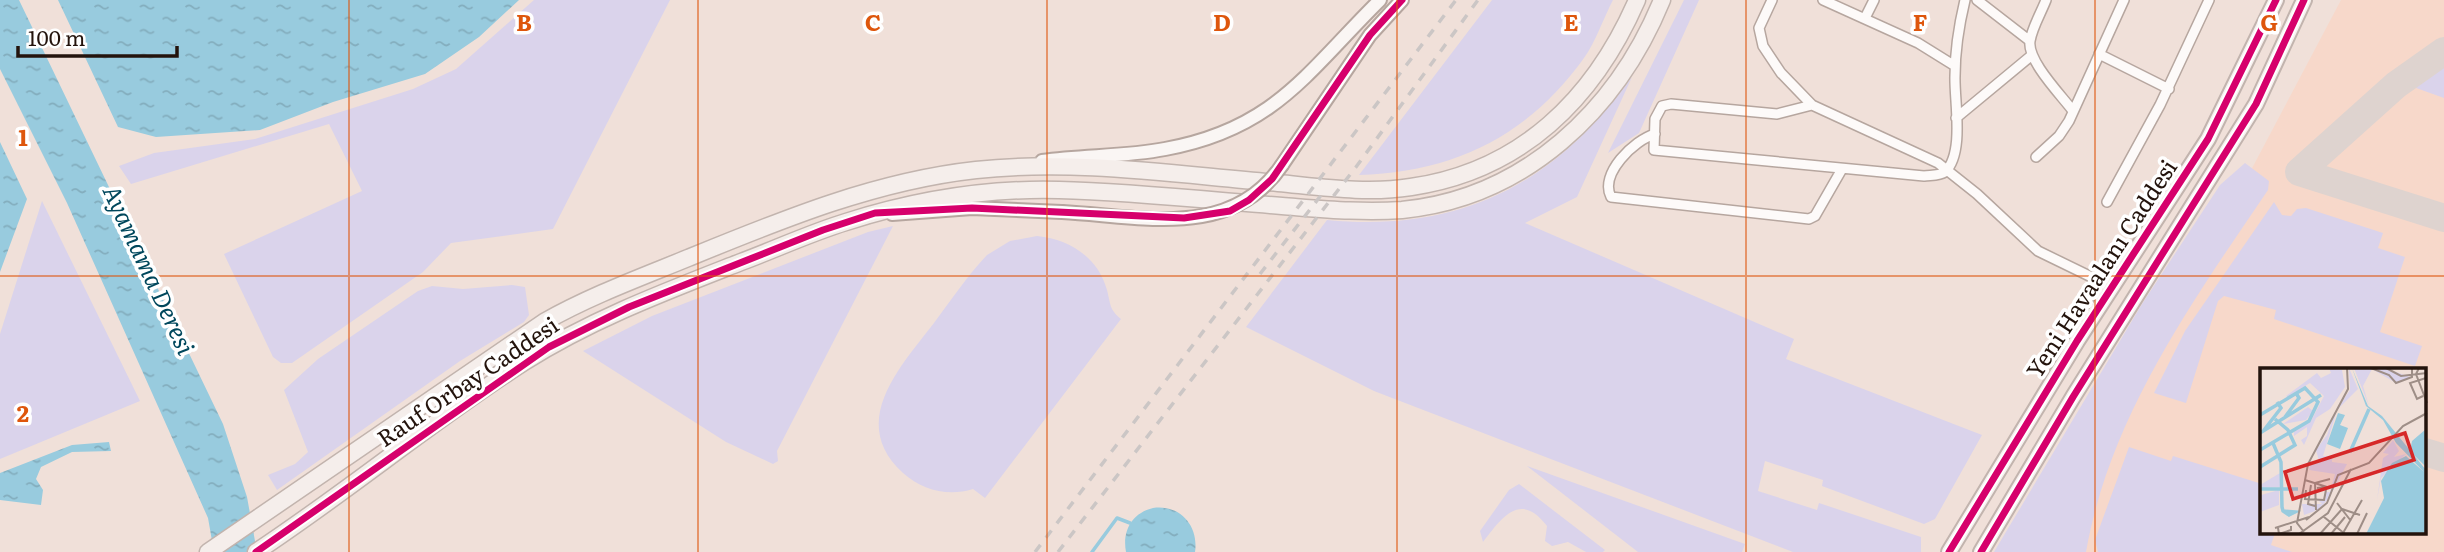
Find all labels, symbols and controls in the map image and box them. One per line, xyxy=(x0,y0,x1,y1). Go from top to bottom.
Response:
text: B xyxy=(516,4,532,38)
text: C xyxy=(865,4,881,38)
text: D xyxy=(1213,4,1231,38)
text: E xyxy=(1563,4,1579,38)
text: F xyxy=(1913,4,1928,38)
text: G xyxy=(2260,4,2278,38)
scale bar xyxy=(18,14,177,58)
text: 100 m xyxy=(28,21,85,52)
text: 1 xyxy=(18,119,28,153)
street label: Yeni Havaalanı Caddesi xyxy=(2017,151,2184,384)
water label: Ayamama Deresi xyxy=(96,178,205,360)
street label: Rauf Orbay Caddesi xyxy=(369,307,565,454)
inset map xyxy=(2260,368,2426,534)
text: 2 xyxy=(17,395,29,429)

